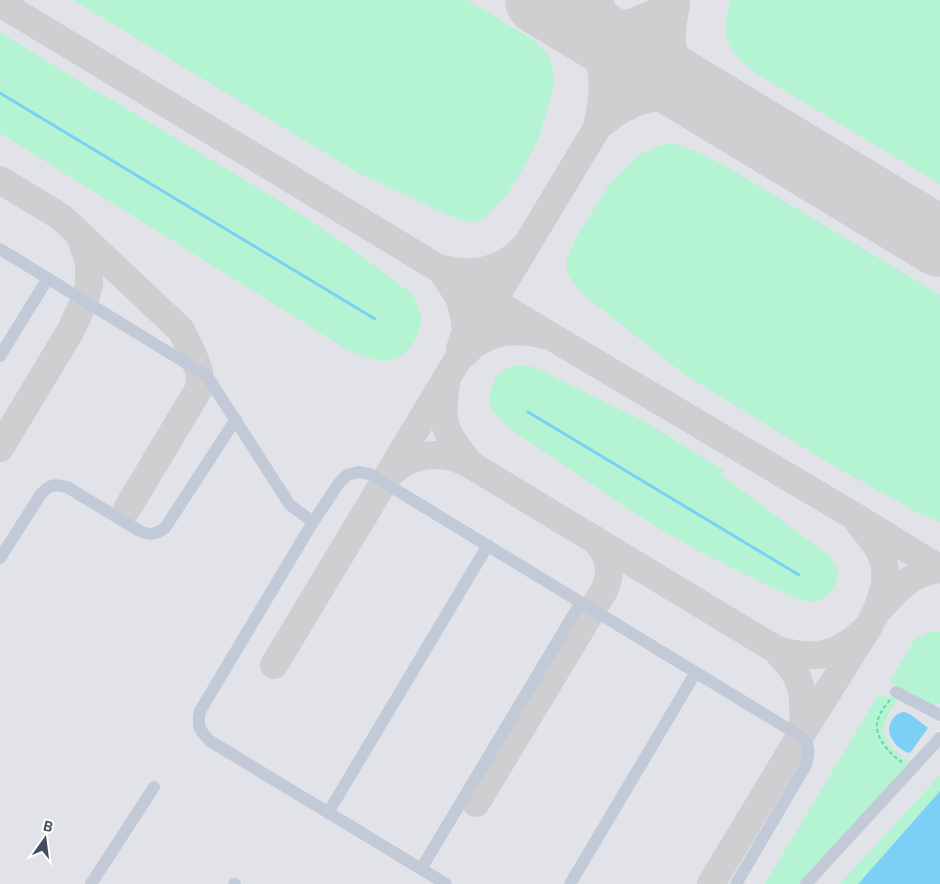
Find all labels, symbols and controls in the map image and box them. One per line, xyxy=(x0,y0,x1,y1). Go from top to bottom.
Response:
north arrow xyxy=(20,814,70,864)
text: B xyxy=(42,817,55,835)

